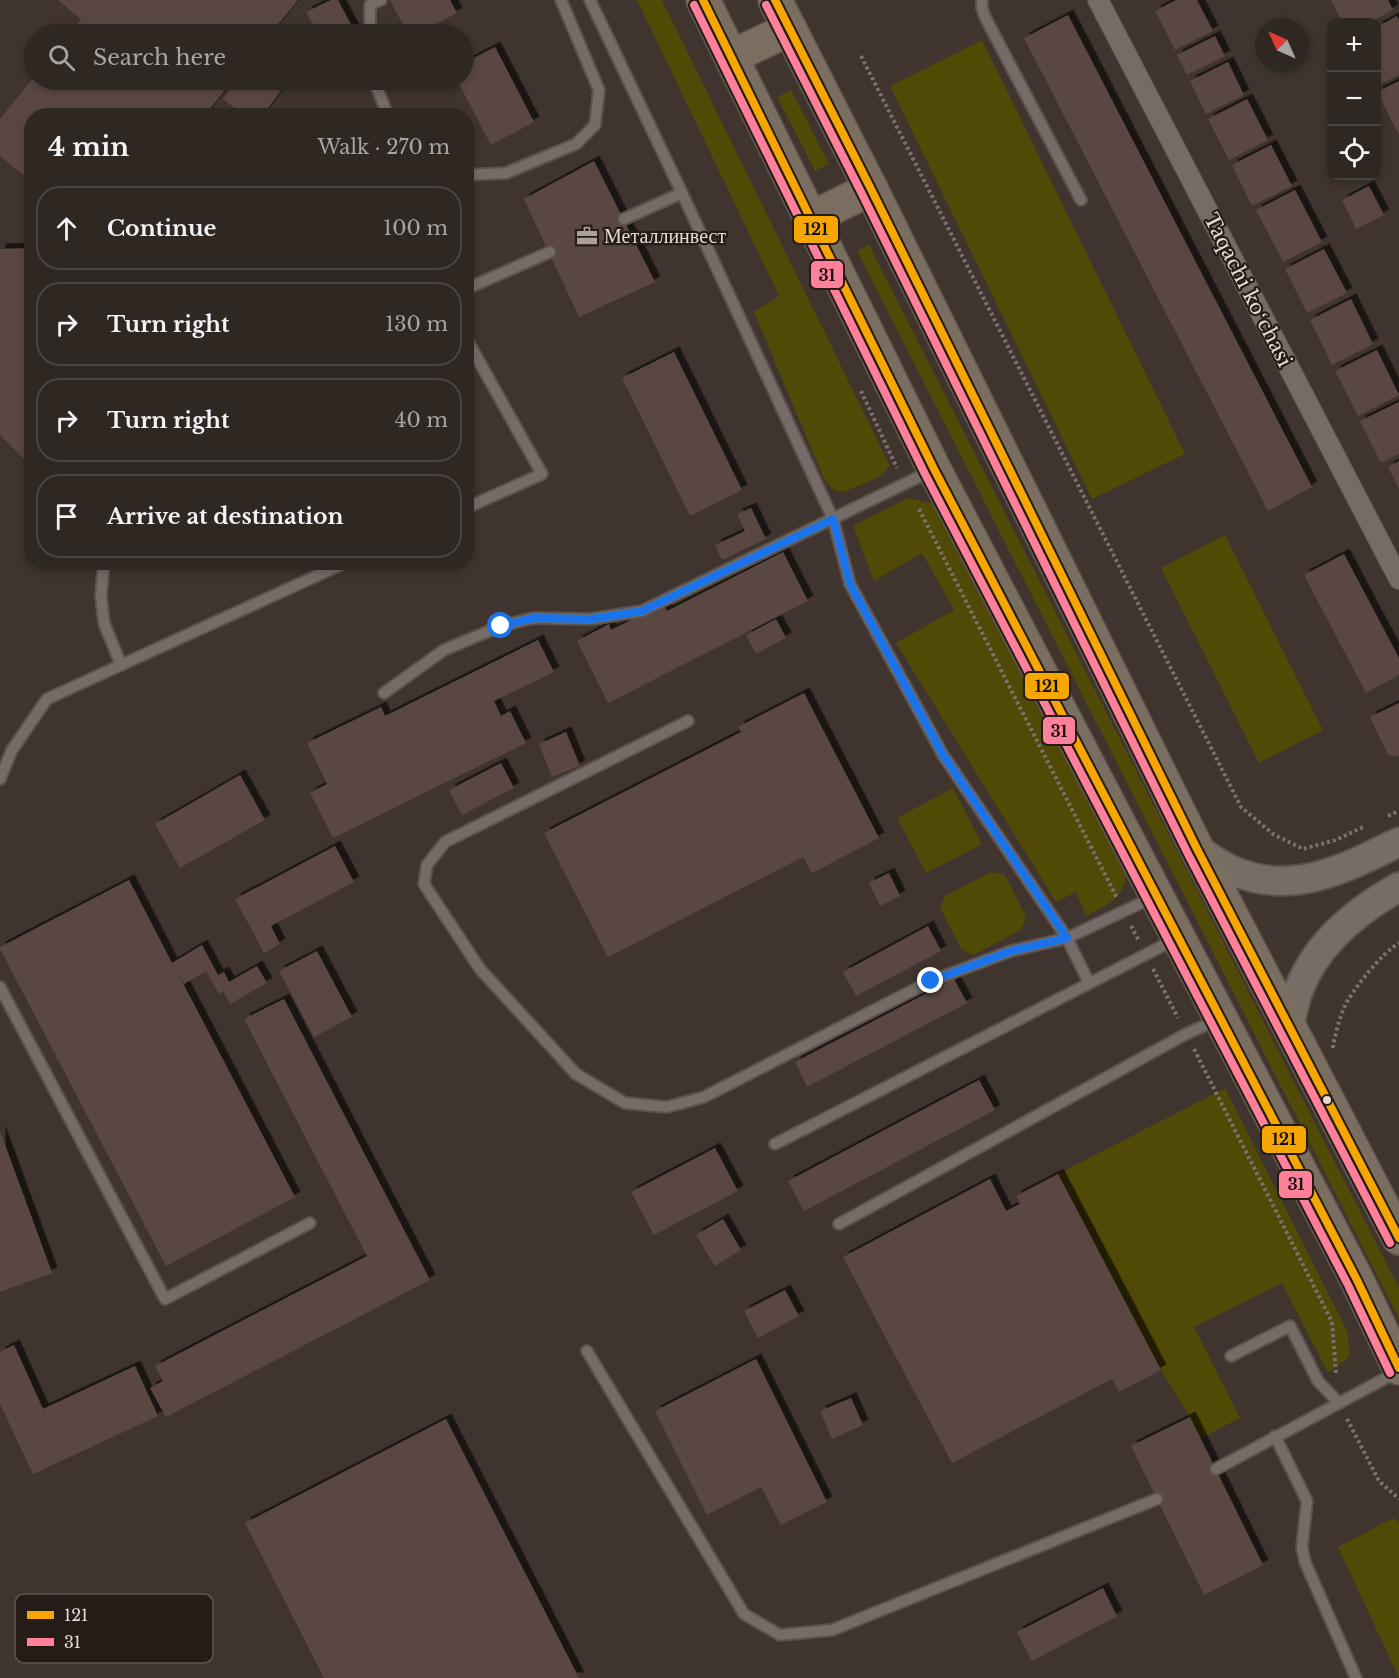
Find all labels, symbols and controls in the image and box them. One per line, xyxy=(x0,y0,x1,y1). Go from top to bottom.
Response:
north arrow xyxy=(1255,18,1309,72)
map controls xyxy=(1327,18,1381,180)
button: + xyxy=(1327,18,1381,72)
search box xyxy=(24,24,474,90)
icon: search xyxy=(45,41,78,74)
text: Search here xyxy=(93,44,226,71)
button: − xyxy=(1327,72,1381,126)
button: locate xyxy=(1327,126,1381,180)
text: 4 min xyxy=(48,131,129,163)
text: Walk · 270 m xyxy=(318,135,450,159)
street label: Taqachi koʻchasi xyxy=(1199,209,1297,371)
icon: ahead xyxy=(50,212,83,245)
text: Continue xyxy=(107,215,216,242)
line badge: 121 xyxy=(793,215,839,244)
text: 100 m xyxy=(383,216,448,240)
text: 121 xyxy=(804,219,828,239)
office icon: Металлинвест xyxy=(575,224,599,248)
place label: Металлинвест xyxy=(604,224,726,248)
line badge: 31 xyxy=(810,260,844,289)
text: 31 xyxy=(818,265,836,285)
icon: right xyxy=(50,308,83,341)
text: Turn right xyxy=(107,311,229,338)
text: 130 m xyxy=(385,312,448,336)
icon: right xyxy=(50,404,83,437)
text: Turn right xyxy=(107,407,229,434)
text: 40 m xyxy=(395,408,448,432)
icon: arrive xyxy=(50,500,83,533)
text: Arrive at destination xyxy=(107,503,344,530)
route start xyxy=(487,612,513,638)
line badge: 121 xyxy=(1024,672,1070,700)
text: 121 xyxy=(1035,676,1059,696)
line badge: 31 xyxy=(1042,716,1076,745)
text: 31 xyxy=(1050,721,1068,741)
route end xyxy=(917,967,943,993)
unlabelled marker xyxy=(1321,1094,1333,1106)
line badge: 121 xyxy=(1261,1125,1307,1154)
text: 121 xyxy=(1272,1129,1296,1149)
line badge: 31 xyxy=(1278,1170,1313,1199)
text: 31 xyxy=(1287,1174,1305,1194)
legend xyxy=(15,1594,213,1663)
text: 121 xyxy=(64,1605,88,1625)
text: 31 xyxy=(64,1632,81,1652)

